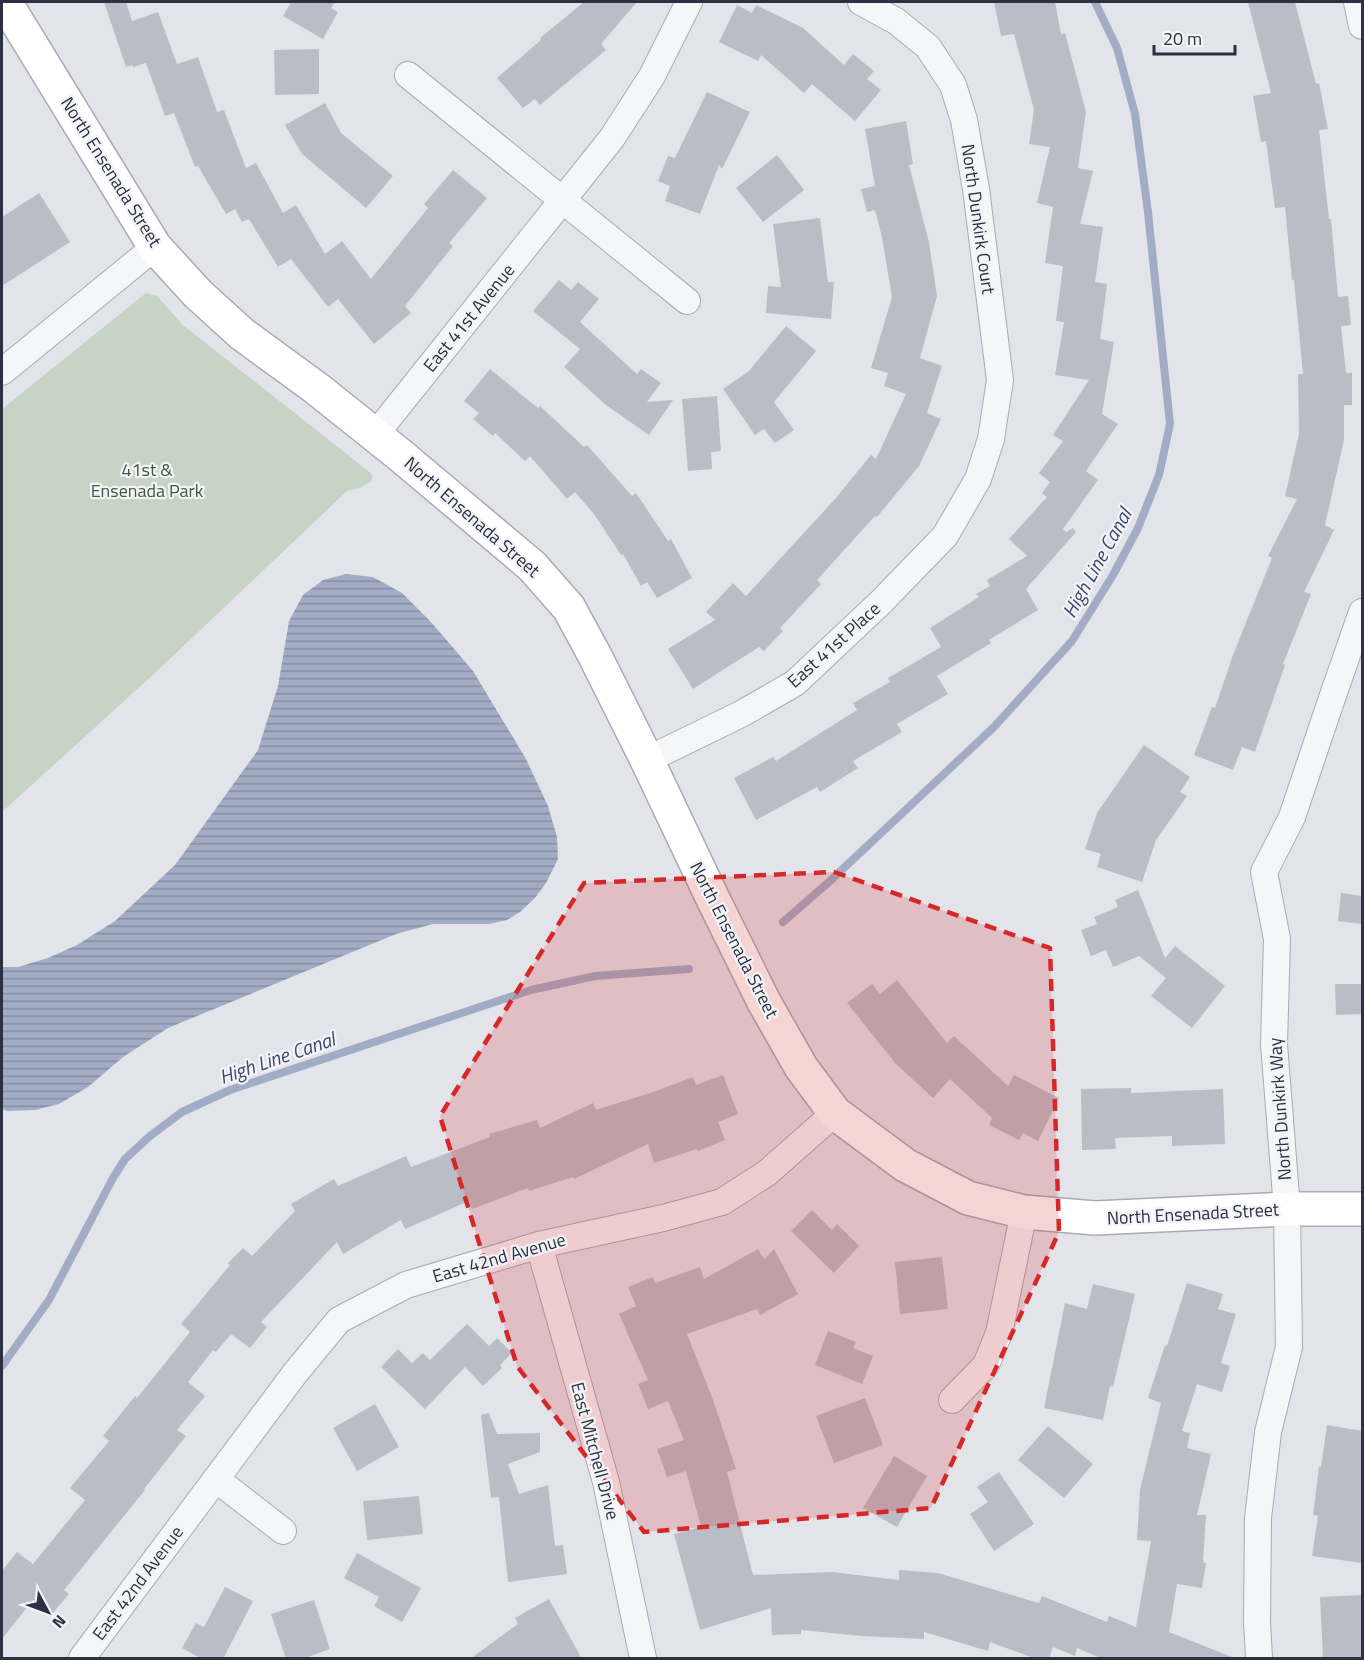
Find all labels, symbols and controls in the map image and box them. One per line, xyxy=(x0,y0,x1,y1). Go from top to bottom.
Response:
scale bar xyxy=(1154,18,1235,56)
text: 20 m xyxy=(1163,25,1202,52)
street label: North Ensenada Street xyxy=(54,91,169,253)
street label: North Dunkirk Court xyxy=(955,142,1002,296)
street label: East 41st Avenue xyxy=(416,258,521,378)
street label: North Ensenada Street xyxy=(398,450,547,584)
park label: 41st & Ensenada Park xyxy=(91,456,204,504)
water label: High Line Canal xyxy=(1054,500,1141,623)
street label: East 41st Place xyxy=(781,595,886,694)
street label: North Ensenada Street xyxy=(683,857,786,1023)
water label: High Line Canal xyxy=(215,1022,342,1092)
street label: North Dunkirk Way xyxy=(1261,1036,1298,1181)
street label: North Ensenada Street xyxy=(1106,1195,1280,1231)
street label: East 42nd Avenue xyxy=(429,1226,569,1289)
street label: East Mitchell Drive xyxy=(564,1379,627,1523)
street label: East 42nd Avenue xyxy=(86,1520,190,1646)
north arrow xyxy=(18,1582,78,1642)
text: N xyxy=(47,1610,72,1634)

